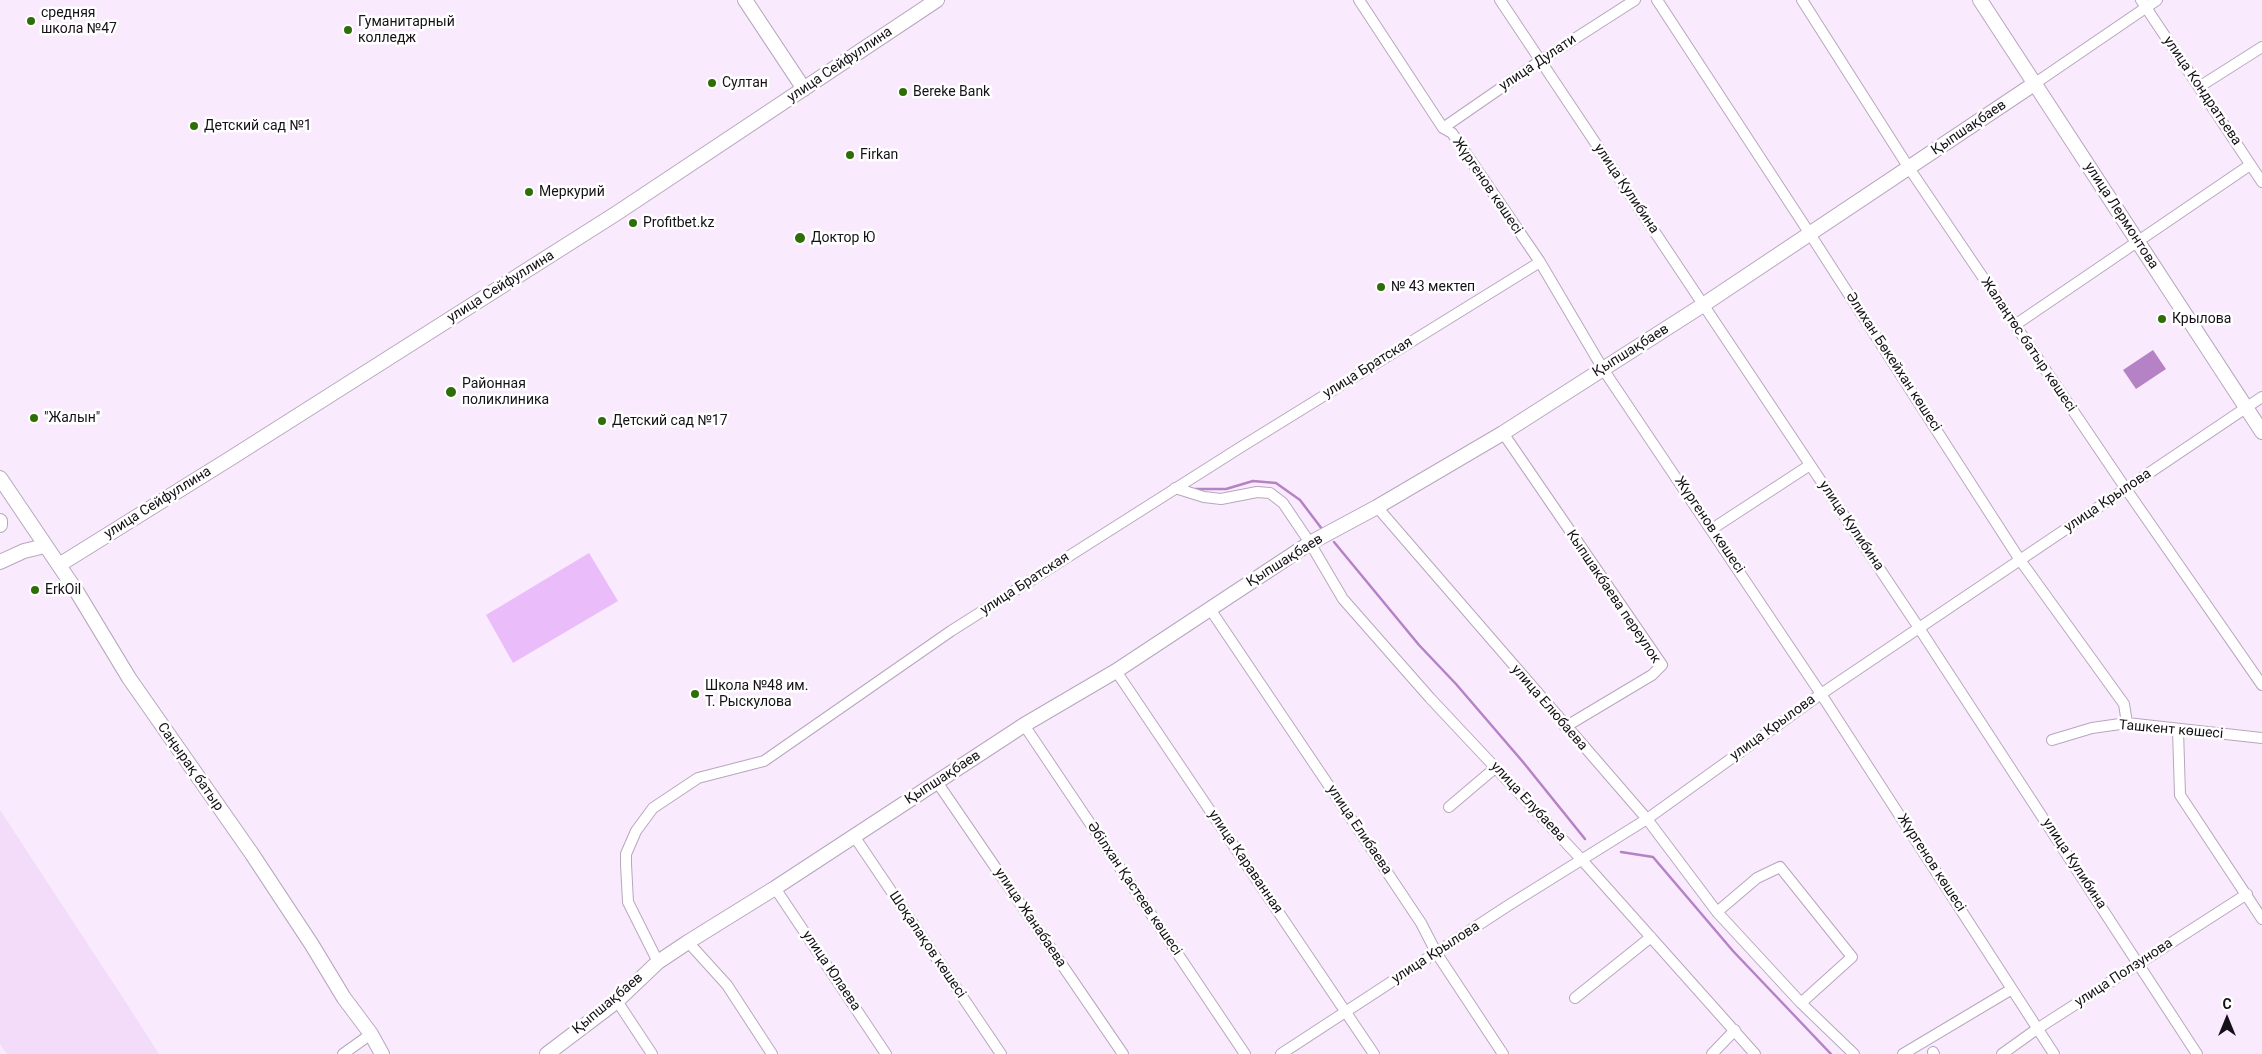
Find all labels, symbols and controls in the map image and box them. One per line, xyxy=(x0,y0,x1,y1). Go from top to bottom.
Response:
place label: средняя школа №47 xyxy=(41,5,117,38)
place label: Гуманитарный колледж xyxy=(358,14,455,46)
marker: средняя школа №47 xyxy=(25,15,37,27)
marker: Гуманитарный колледж xyxy=(342,24,354,36)
street label: улица Сейфуллина xyxy=(784,24,896,106)
street label: улица Дулати xyxy=(1496,31,1580,95)
street label: улица Кондратьева xyxy=(2159,33,2245,149)
place label: Султан xyxy=(722,75,768,91)
marker: Султан xyxy=(706,77,718,89)
place label: Bereke Bank xyxy=(913,84,990,100)
marker: Bereke Bank xyxy=(897,86,909,98)
street label: Қыпшақбаев xyxy=(1928,97,2010,159)
place label: Детский сад №1 xyxy=(204,118,312,134)
marker: Детский сад №1 xyxy=(188,120,200,132)
street label: Жүргенов көшесі xyxy=(1448,134,1526,238)
street label: улица Кулибина xyxy=(1590,141,1662,237)
place label: Firkan xyxy=(860,147,898,163)
marker: Firkan xyxy=(844,149,856,161)
street label: улица Лермонтова xyxy=(2080,160,2162,272)
place label: Меркурий xyxy=(539,184,605,200)
marker: Меркурий xyxy=(523,186,535,198)
place label: Profitbet.kz xyxy=(643,215,714,231)
marker: Profitbet.kz xyxy=(627,217,639,229)
place label: Доктор Ю xyxy=(811,230,875,246)
marker: Доктор Ю xyxy=(793,231,807,245)
street label: улица Сейфуллина xyxy=(444,247,558,327)
street label: Жалаңтөс батыр көшесі xyxy=(1977,275,2079,415)
place label: № 43 мектеп xyxy=(1391,279,1475,295)
marker: № 43 мектеп xyxy=(1375,281,1387,293)
street label: Әлихан Бөкейхан көшесі xyxy=(1842,289,1944,435)
place label: Крылова xyxy=(2172,311,2231,327)
marker: Крылова xyxy=(2156,313,2168,325)
street label: Қыпшақбаев xyxy=(1590,321,1672,381)
street label: улица Братская xyxy=(1320,334,1416,402)
place label: Районная поликлиника xyxy=(462,376,549,408)
marker: Районная поликлиника xyxy=(444,385,458,399)
place label: "Жалын" xyxy=(44,410,100,426)
marker: "Жалын" xyxy=(28,412,40,424)
place label: Детский сад №17 xyxy=(612,413,728,429)
marker: Детский сад №17 xyxy=(596,415,608,427)
street label: улица Сейфуллина xyxy=(101,463,215,543)
street label: улица Крылова xyxy=(2061,466,2155,536)
street label: Жүргенов көшесі xyxy=(1670,473,1748,577)
street label: улица Кулибина xyxy=(1815,478,1887,574)
street label: Кыпшакбаева переулок xyxy=(1562,527,1664,667)
street label: Қыпшақбаев xyxy=(1244,531,1326,591)
street label: улица Братская xyxy=(977,549,1073,619)
place label: ErkOil xyxy=(45,582,81,598)
marker: ErkOil xyxy=(29,584,41,596)
street label: улица Елюбаева xyxy=(1507,662,1591,754)
place label: Школа №48 им. Т. Рыскулова xyxy=(705,678,808,710)
marker: Школа №48 им. Т. Рыскулова xyxy=(689,688,701,700)
street label: улица Крылова xyxy=(1727,691,1819,765)
street label: Ташкент көшесі xyxy=(2118,717,2224,743)
street label: Саңырақ батыр xyxy=(153,720,227,814)
street label: Қыпшақбаев xyxy=(902,747,984,809)
street label: улица Елубаева xyxy=(1487,759,1569,845)
street label: улица Елибаева xyxy=(1323,782,1395,878)
street label: улица Караванная xyxy=(1204,807,1286,917)
street label: Жүргенов көшесі xyxy=(1893,811,1969,915)
street label: улица Кулибина xyxy=(2038,816,2110,912)
street label: Әбілхан Қастеев көшесі xyxy=(1083,819,1185,959)
street label: улица Жанабаева xyxy=(991,865,1069,971)
street label: Шоқалақов көшесі xyxy=(885,888,969,1002)
street label: улица Крылова xyxy=(1389,918,1483,988)
street label: улица Юлаева xyxy=(798,928,864,1014)
street label: улица Ползунова xyxy=(2072,935,2176,1011)
street label: Қыпшақбаев xyxy=(569,970,647,1038)
north arrow xyxy=(2202,994,2252,1044)
text: С xyxy=(2222,996,2232,1012)

